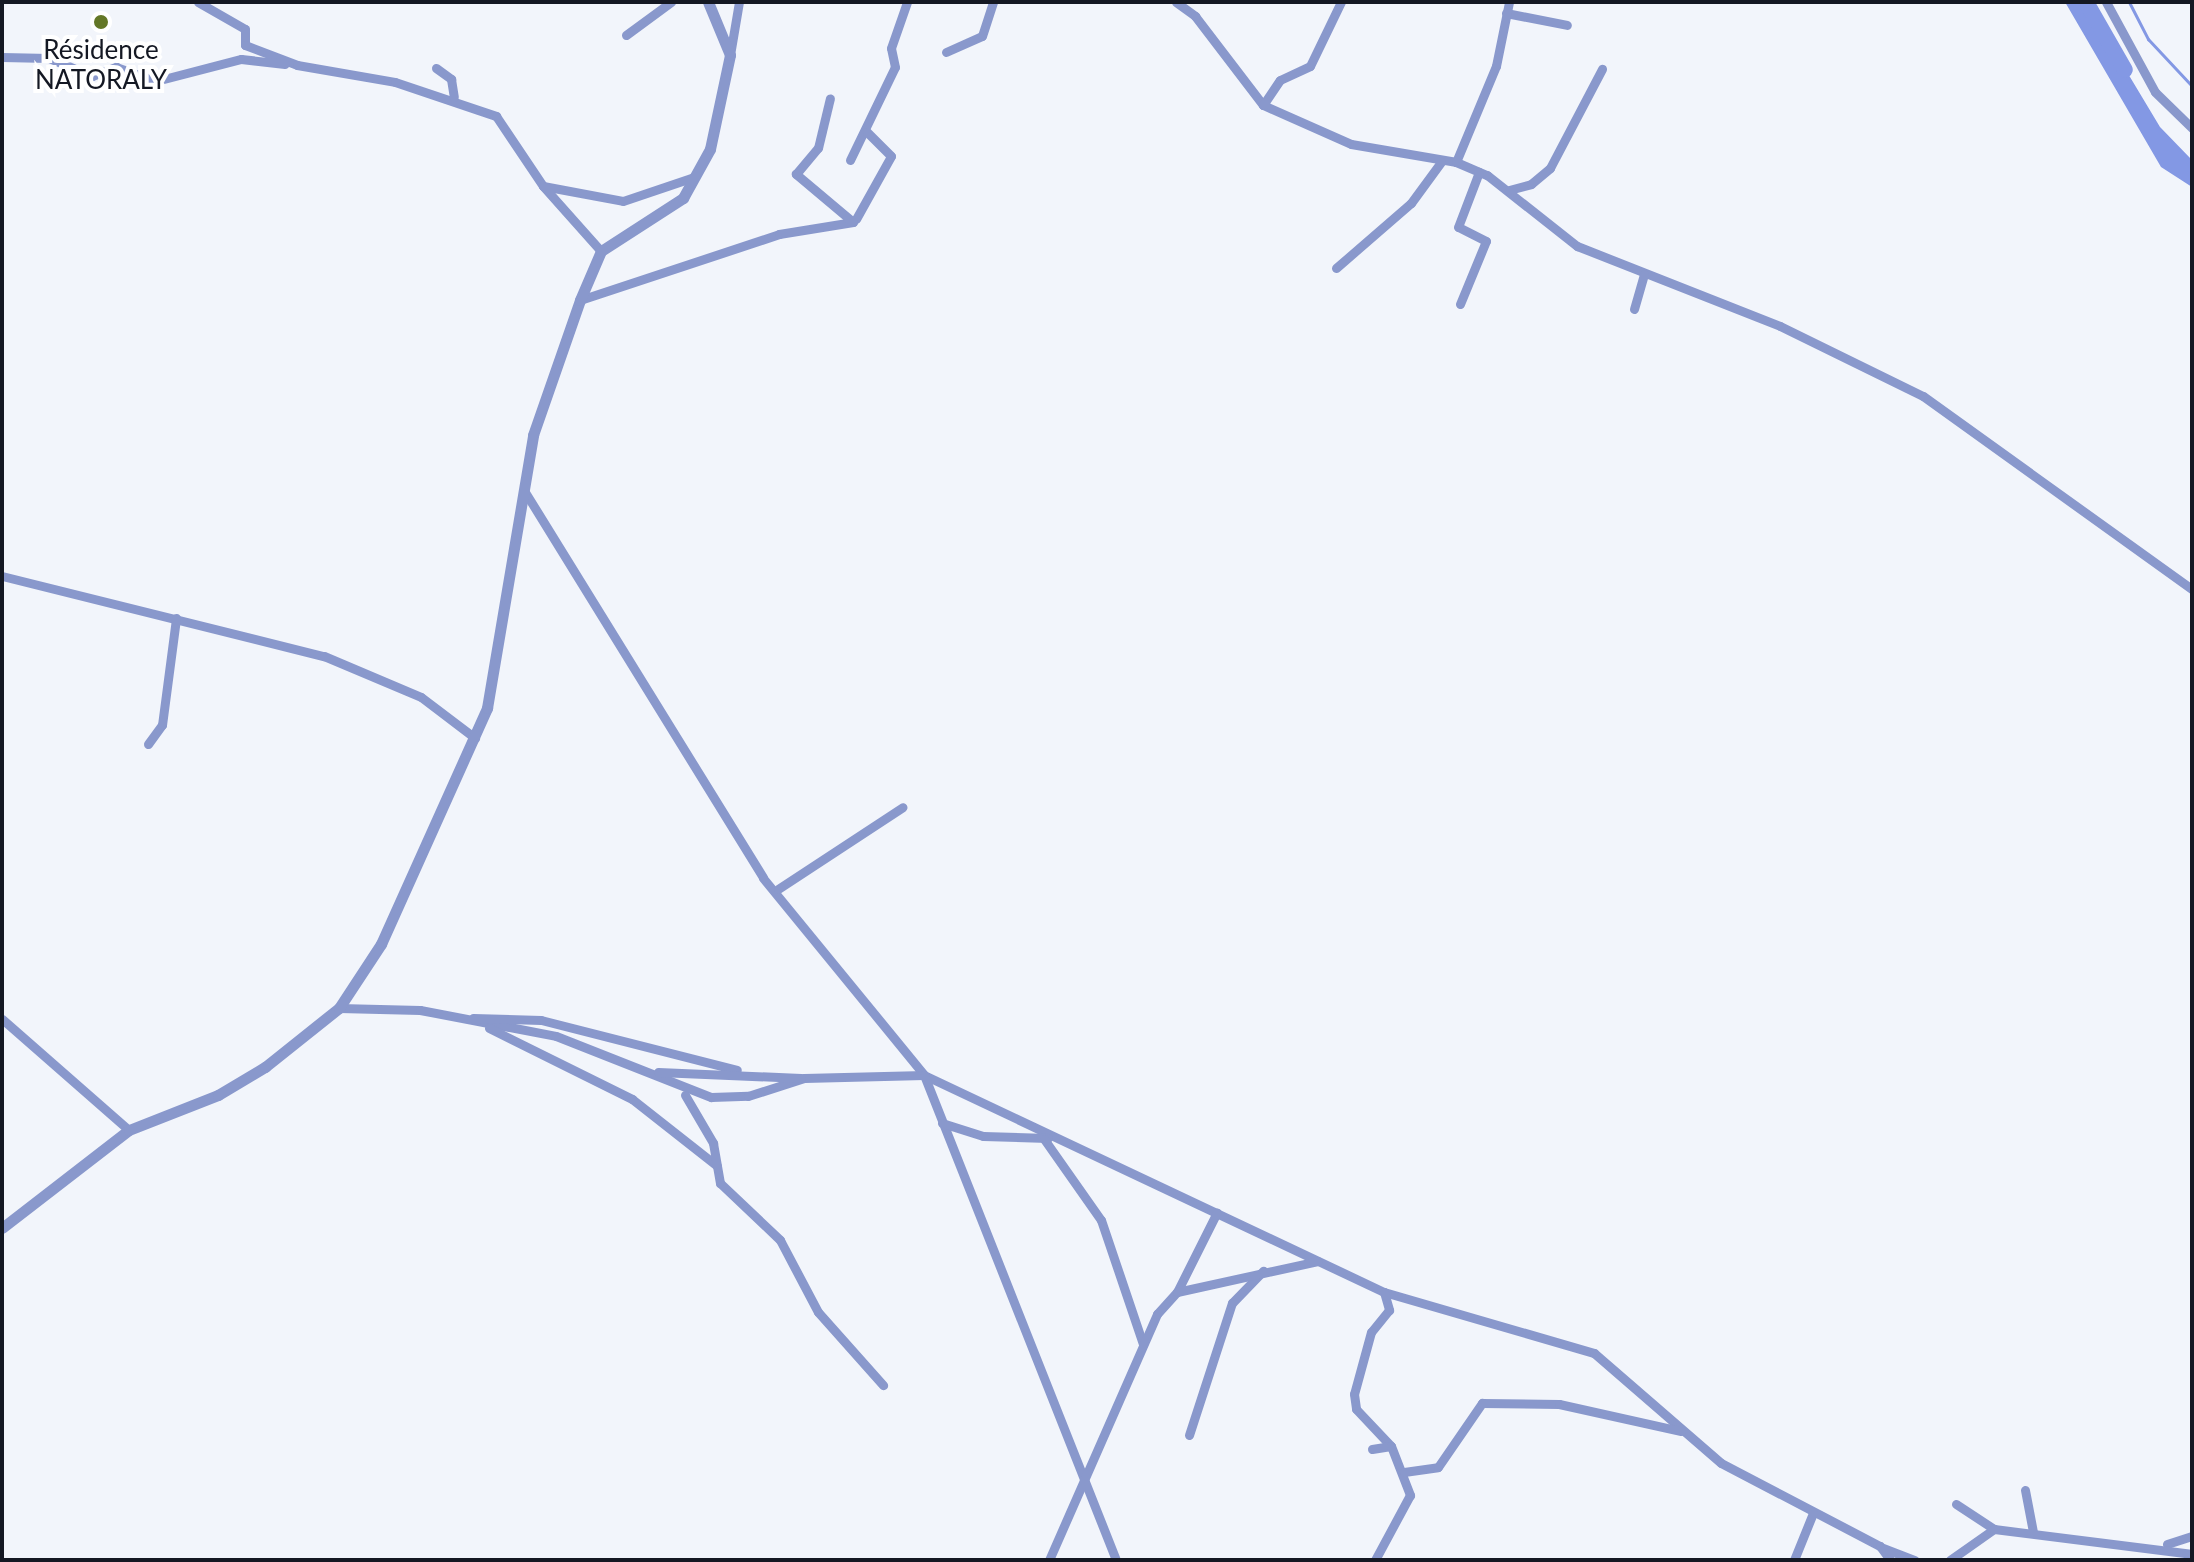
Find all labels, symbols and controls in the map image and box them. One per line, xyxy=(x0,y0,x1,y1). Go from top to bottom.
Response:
marker: Résidence NATORALY xyxy=(92,13,110,31)
place label: Résidence NATORALY xyxy=(35,34,167,96)

